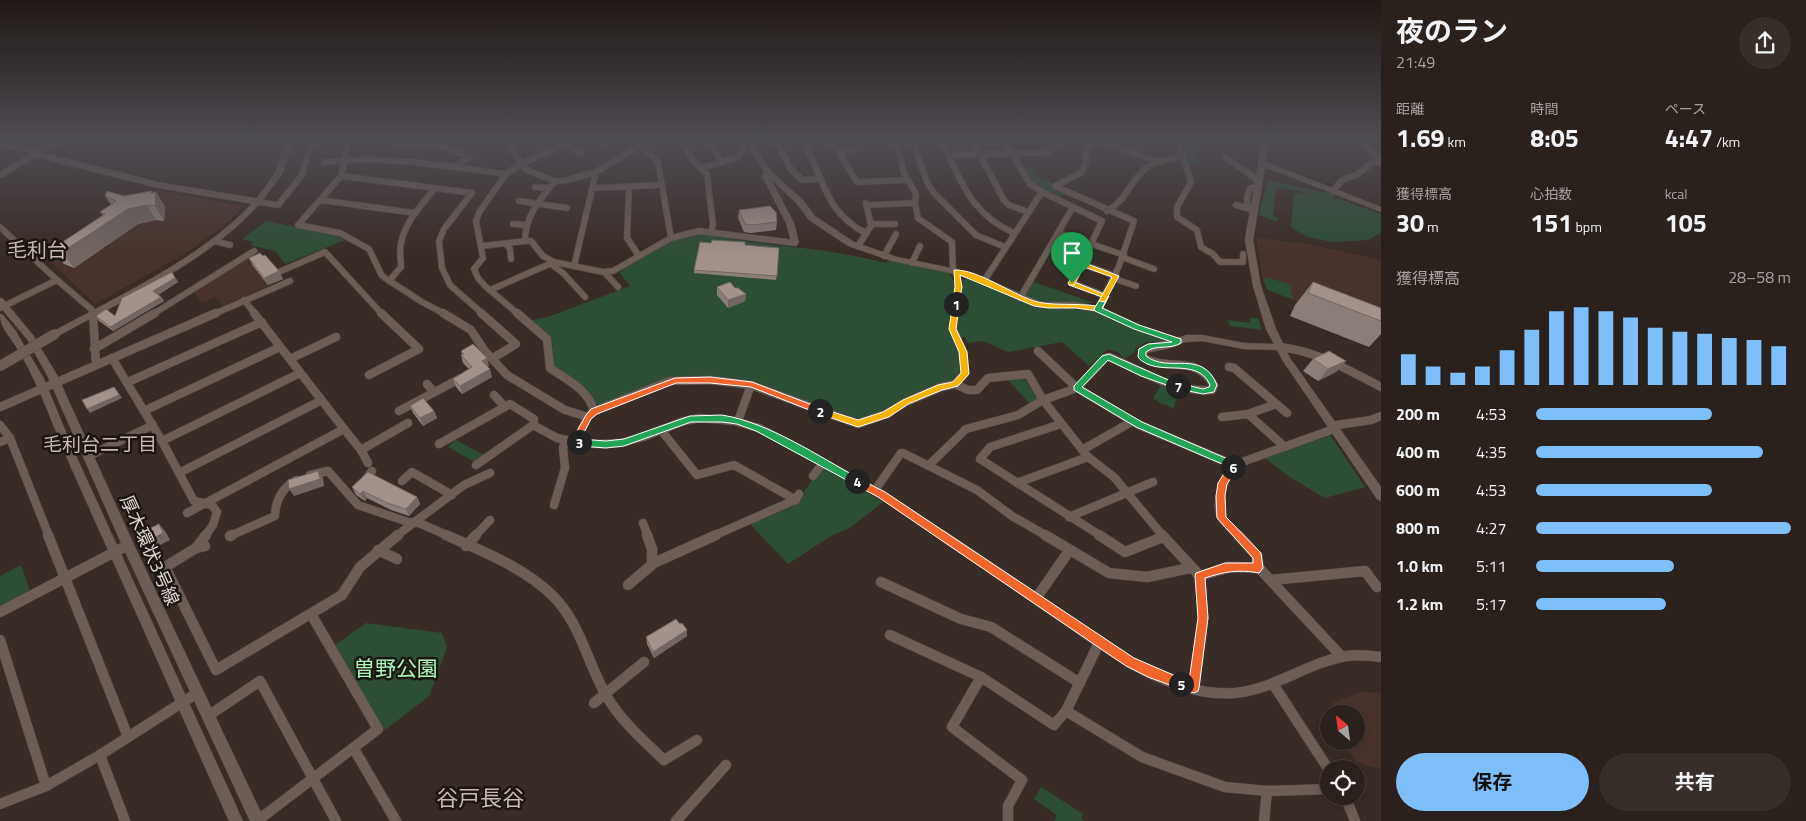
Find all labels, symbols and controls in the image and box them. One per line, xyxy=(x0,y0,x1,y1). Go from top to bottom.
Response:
text: 夜のラン xyxy=(1396,9,1508,52)
button: share xyxy=(1739,17,1791,69)
text: 21:49 xyxy=(1396,50,1435,74)
text: 距離 xyxy=(1396,98,1424,119)
text: 時間 xyxy=(1530,98,1558,119)
text: ペース xyxy=(1665,98,1706,119)
text: 1.69 xyxy=(1396,119,1444,157)
text: 8:05 xyxy=(1530,119,1579,157)
text: 4:47 xyxy=(1665,119,1713,157)
text: km xyxy=(1444,131,1466,152)
text: /km xyxy=(1713,131,1740,152)
text: 獲得標高 xyxy=(1396,183,1452,204)
text: 心拍数 xyxy=(1530,183,1572,204)
text: kcal xyxy=(1665,183,1688,204)
text: 30 xyxy=(1396,204,1424,242)
text: 151 xyxy=(1530,204,1572,242)
text: 105 xyxy=(1665,204,1707,242)
text: m xyxy=(1424,216,1439,237)
text: bpm xyxy=(1572,216,1602,237)
pin xyxy=(1051,232,1093,283)
district label: 毛利台 xyxy=(7,234,67,265)
icon: arrive xyxy=(1058,239,1086,267)
text: 28–58 m xyxy=(1728,265,1791,289)
text: 獲得標高 xyxy=(1396,266,1460,290)
pin: 1 xyxy=(944,292,968,316)
text: 1 xyxy=(953,294,960,315)
pin: 7 xyxy=(1166,374,1190,398)
text: 7 xyxy=(1175,376,1182,397)
pin: 2 xyxy=(808,398,832,424)
text: 2 xyxy=(817,401,824,422)
text: 200 m xyxy=(1396,402,1440,426)
text: 4:53 xyxy=(1476,402,1506,426)
district label: 毛利台二丁目 xyxy=(43,429,157,458)
pin: 3 xyxy=(566,430,592,454)
text: 3 xyxy=(576,432,583,453)
text: 400 m xyxy=(1396,440,1440,464)
text: 4:35 xyxy=(1476,440,1506,464)
pin: 6 xyxy=(1220,454,1246,480)
text: 6 xyxy=(1230,457,1237,478)
pin: 4 xyxy=(844,468,870,494)
text: 4 xyxy=(854,471,861,492)
text: 600 m xyxy=(1396,478,1440,502)
text: 4:53 xyxy=(1476,478,1506,502)
street label: 厚木環状3号線 xyxy=(114,491,186,609)
text: 800 m xyxy=(1396,516,1440,540)
text: 4:27 xyxy=(1476,516,1506,540)
text: 1.0 km xyxy=(1396,554,1443,578)
text: 5:11 xyxy=(1476,554,1506,578)
text: 1.2 km xyxy=(1396,592,1443,616)
text: 5:17 xyxy=(1476,592,1506,616)
park label: 曽野公園 xyxy=(354,652,438,684)
pin: 5 xyxy=(1168,672,1194,696)
text: 5 xyxy=(1178,674,1185,695)
north arrow xyxy=(1320,705,1365,750)
map controls xyxy=(1320,705,1365,805)
button: 保存 xyxy=(1396,753,1589,811)
button: 共有 xyxy=(1599,753,1791,811)
button: locate xyxy=(1320,760,1365,805)
district label: 谷戸長谷 xyxy=(436,781,524,815)

